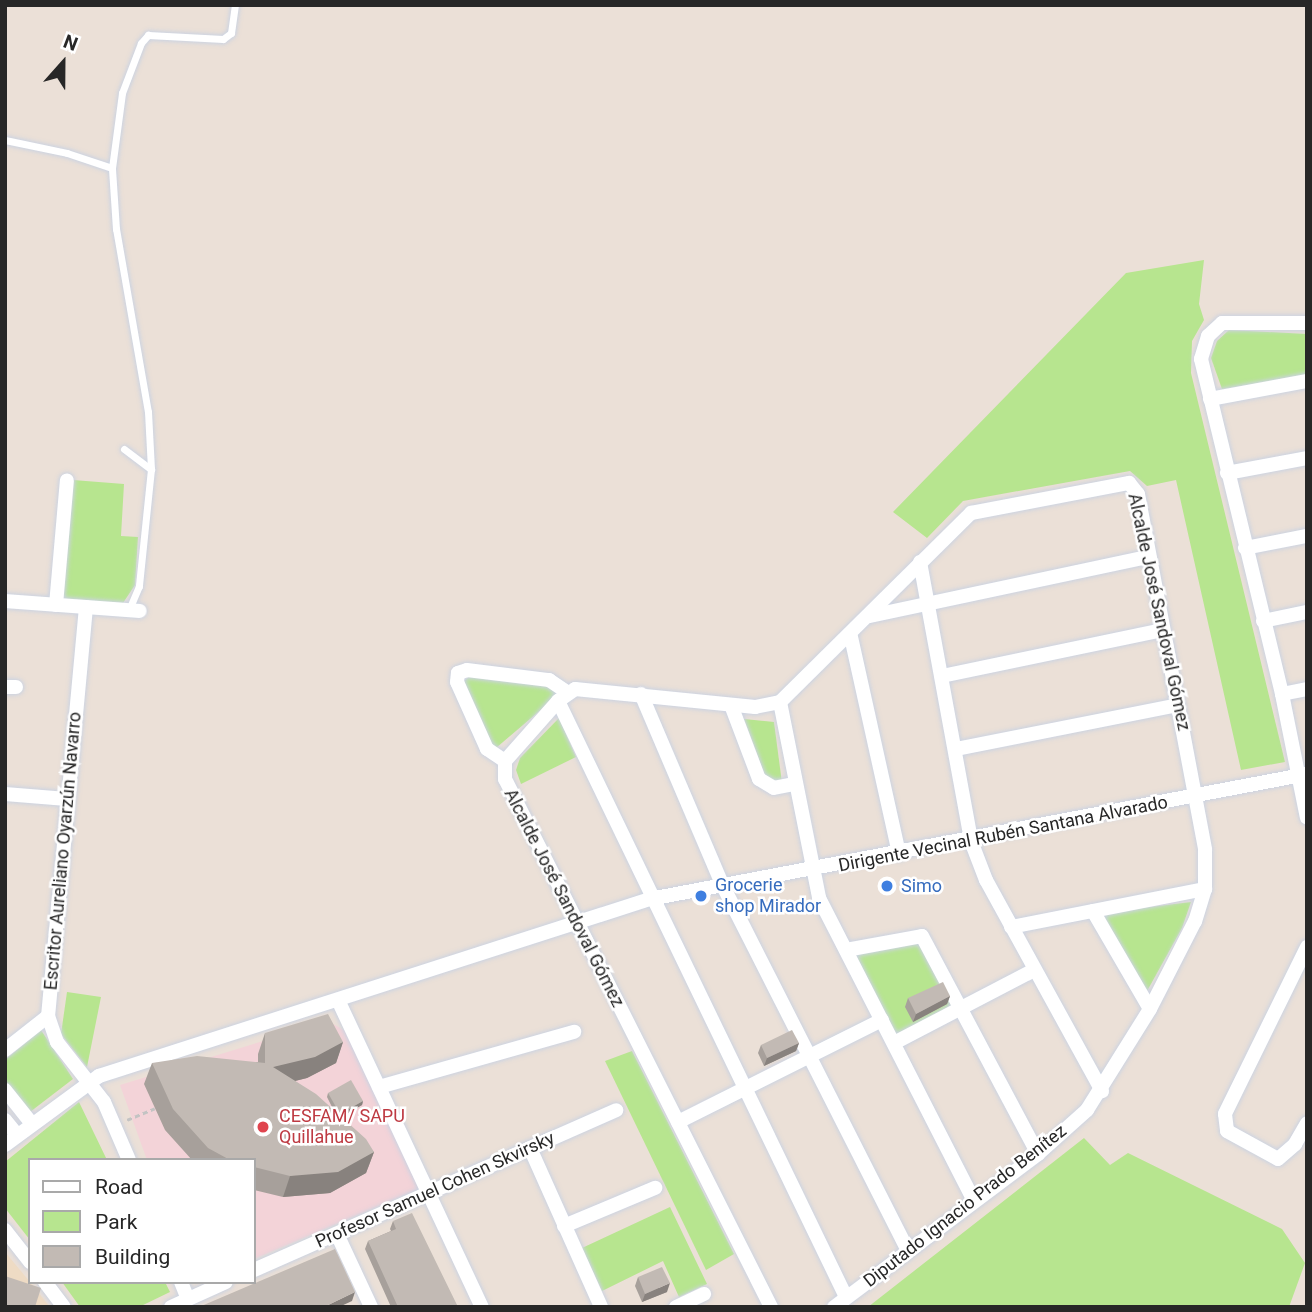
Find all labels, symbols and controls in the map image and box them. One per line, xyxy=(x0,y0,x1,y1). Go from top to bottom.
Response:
north arrow xyxy=(28,28,98,98)
text: N xyxy=(60,30,81,56)
street label: Alcalde José Sandoval Gómez xyxy=(1123,491,1195,733)
street label: Escritor Aureliano Oyarzún Navarro xyxy=(40,711,86,991)
street label: Alcalde José Sandoval Gómez xyxy=(499,785,629,1011)
street label: Dirigente Vecinal Rubén Santana Alvarado xyxy=(837,791,1169,877)
place label: Grocerie shop Mirador xyxy=(715,875,821,917)
place label: Simo xyxy=(901,875,942,897)
marker: Simo xyxy=(879,878,895,894)
marker: Grocerie shop Mirador xyxy=(693,888,709,904)
place label: CESFAM/ SAPU Quillahue xyxy=(279,1106,405,1148)
marker: CESFAM/ SAPU Quillahue xyxy=(253,1117,273,1137)
street label: Diputado Ignacio Prado Benítez xyxy=(859,1120,1071,1292)
street label: Profesor Samuel Cohen Skvirsky xyxy=(312,1127,558,1253)
legend xyxy=(28,1158,256,1284)
text: Road xyxy=(95,1175,143,1199)
text: Park xyxy=(95,1210,137,1234)
text: Building xyxy=(95,1245,170,1269)

